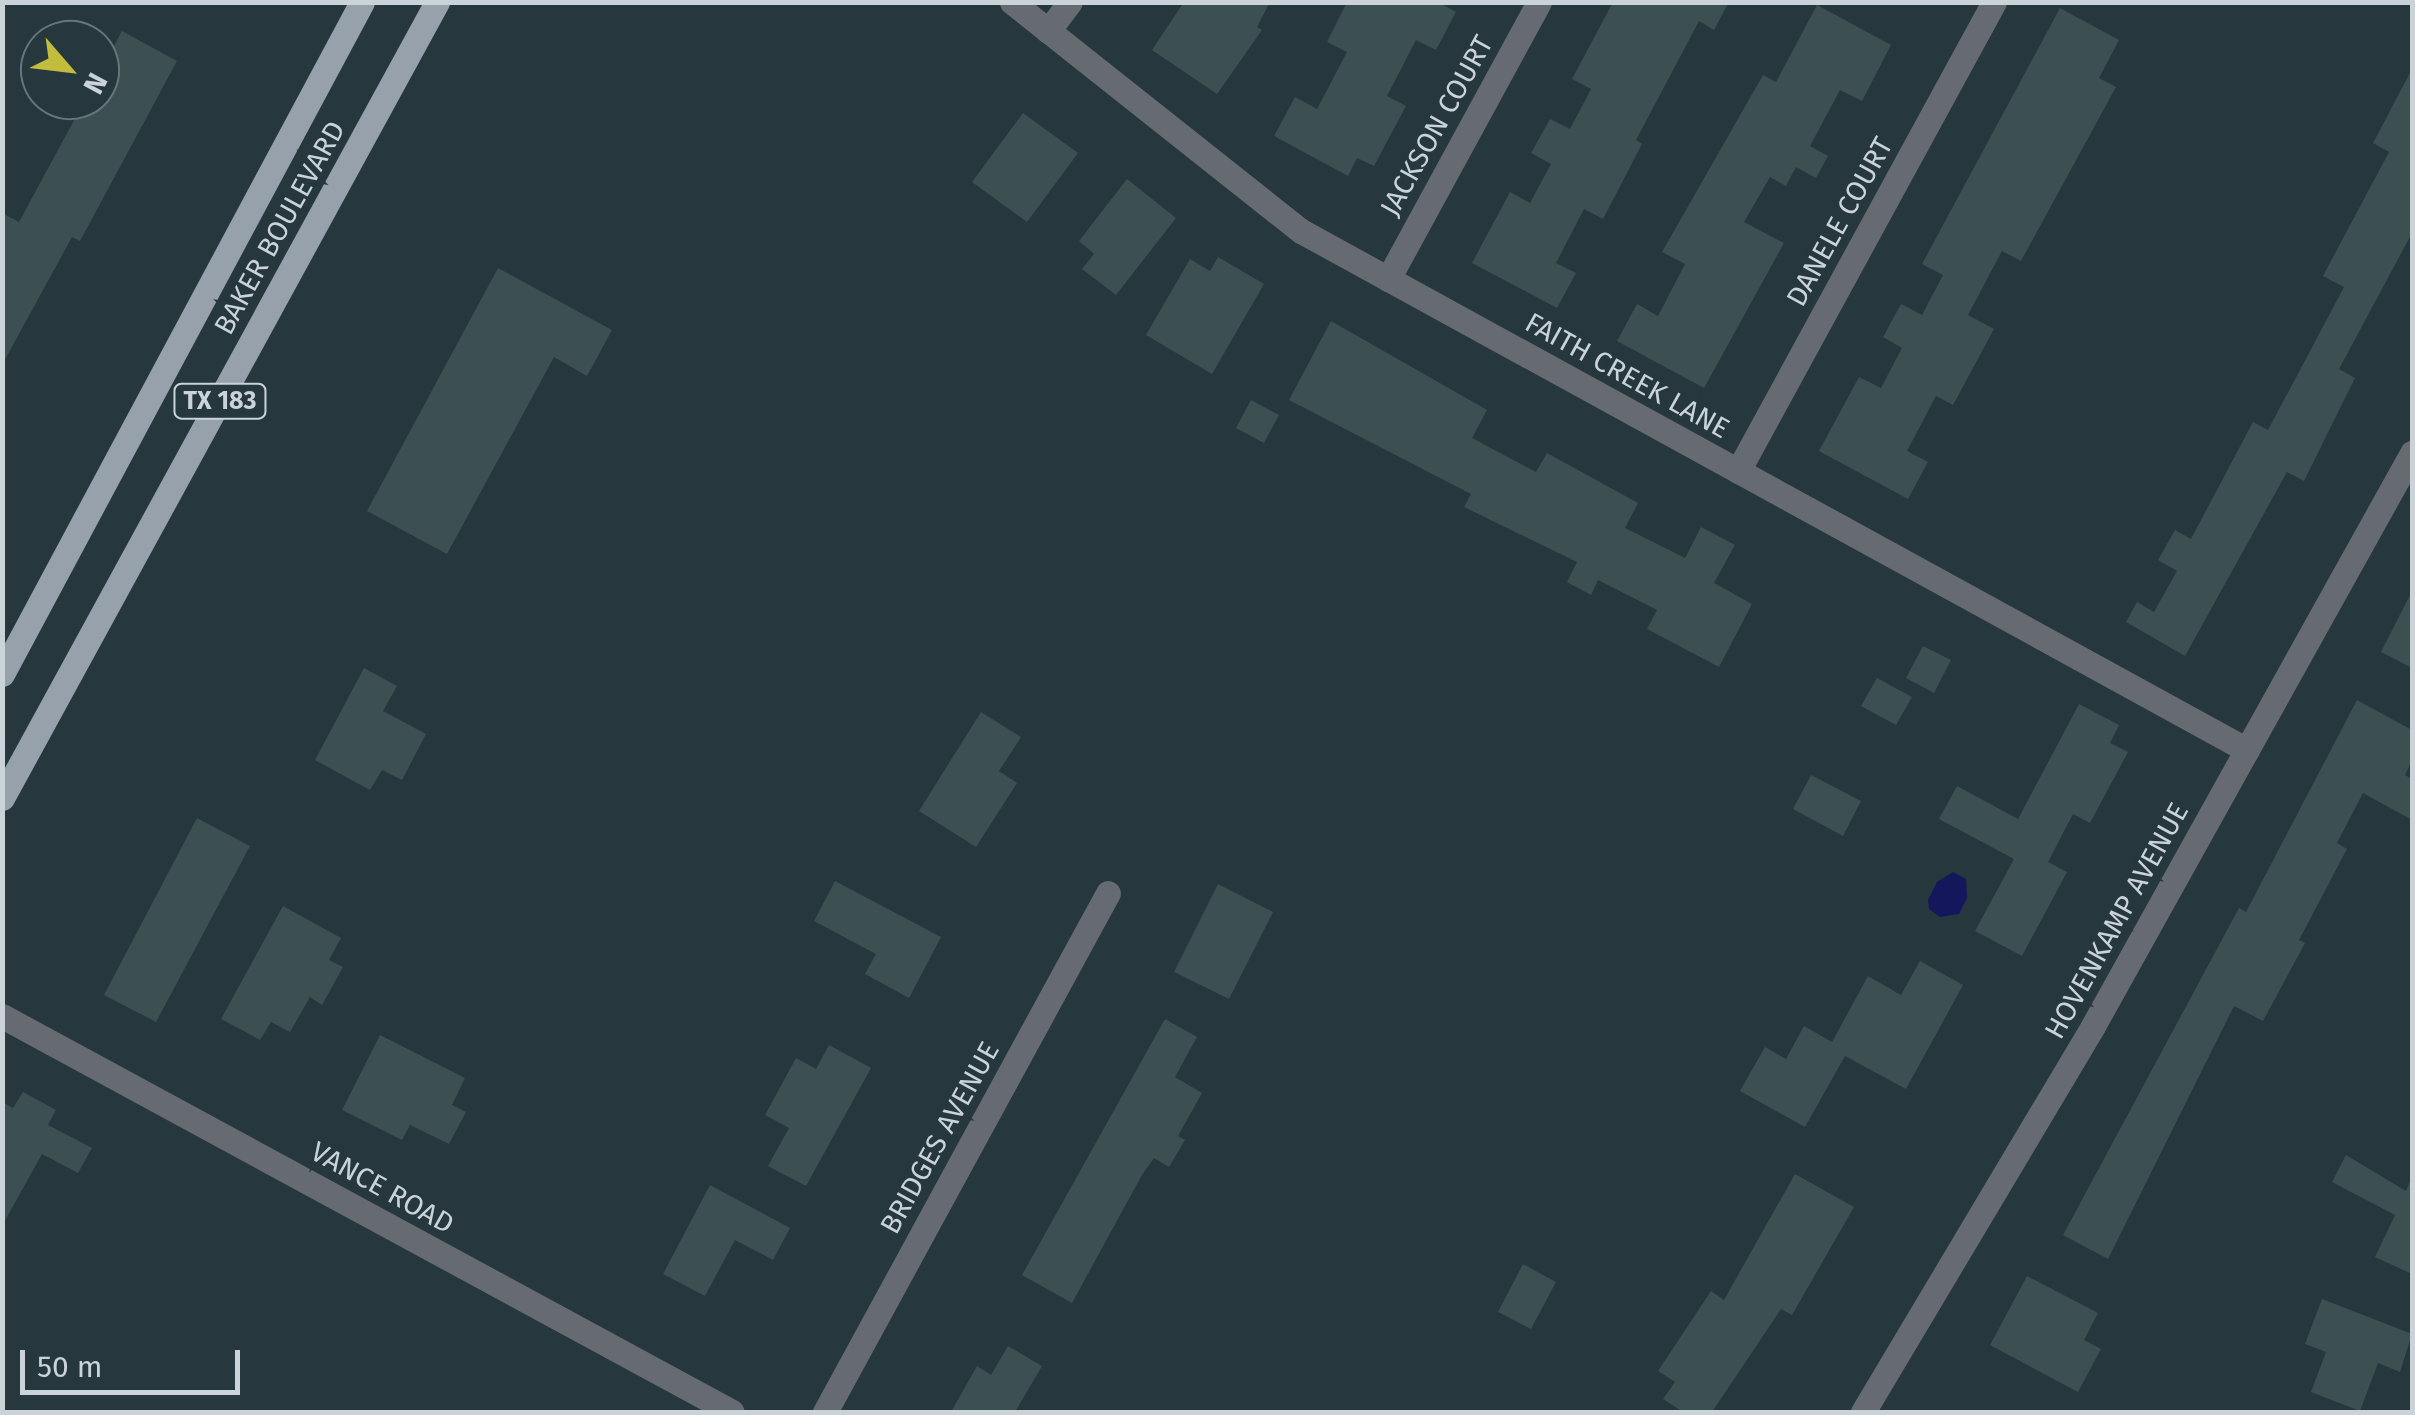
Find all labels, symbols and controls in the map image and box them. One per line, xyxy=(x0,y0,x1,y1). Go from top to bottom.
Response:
north arrow xyxy=(20,20,120,120)
street label: JACKSON COURT xyxy=(1374,30,1500,222)
text: N xyxy=(76,67,114,99)
street label: BAKER BOULEVARD xyxy=(207,115,353,341)
street label: DANELE COURT xyxy=(1780,132,1900,312)
street label: FAITH CREEK LANE xyxy=(1519,306,1735,446)
road number: TX 183 xyxy=(172,381,268,421)
street label: HOVENKAMP AVENUE xyxy=(2038,797,2196,1045)
street label: BRIDGES AVENUE xyxy=(873,1036,1007,1240)
street label: VANCE ROAD xyxy=(305,1135,459,1241)
scale bar xyxy=(25,1330,245,1392)
text: 50 m xyxy=(37,1349,102,1385)

